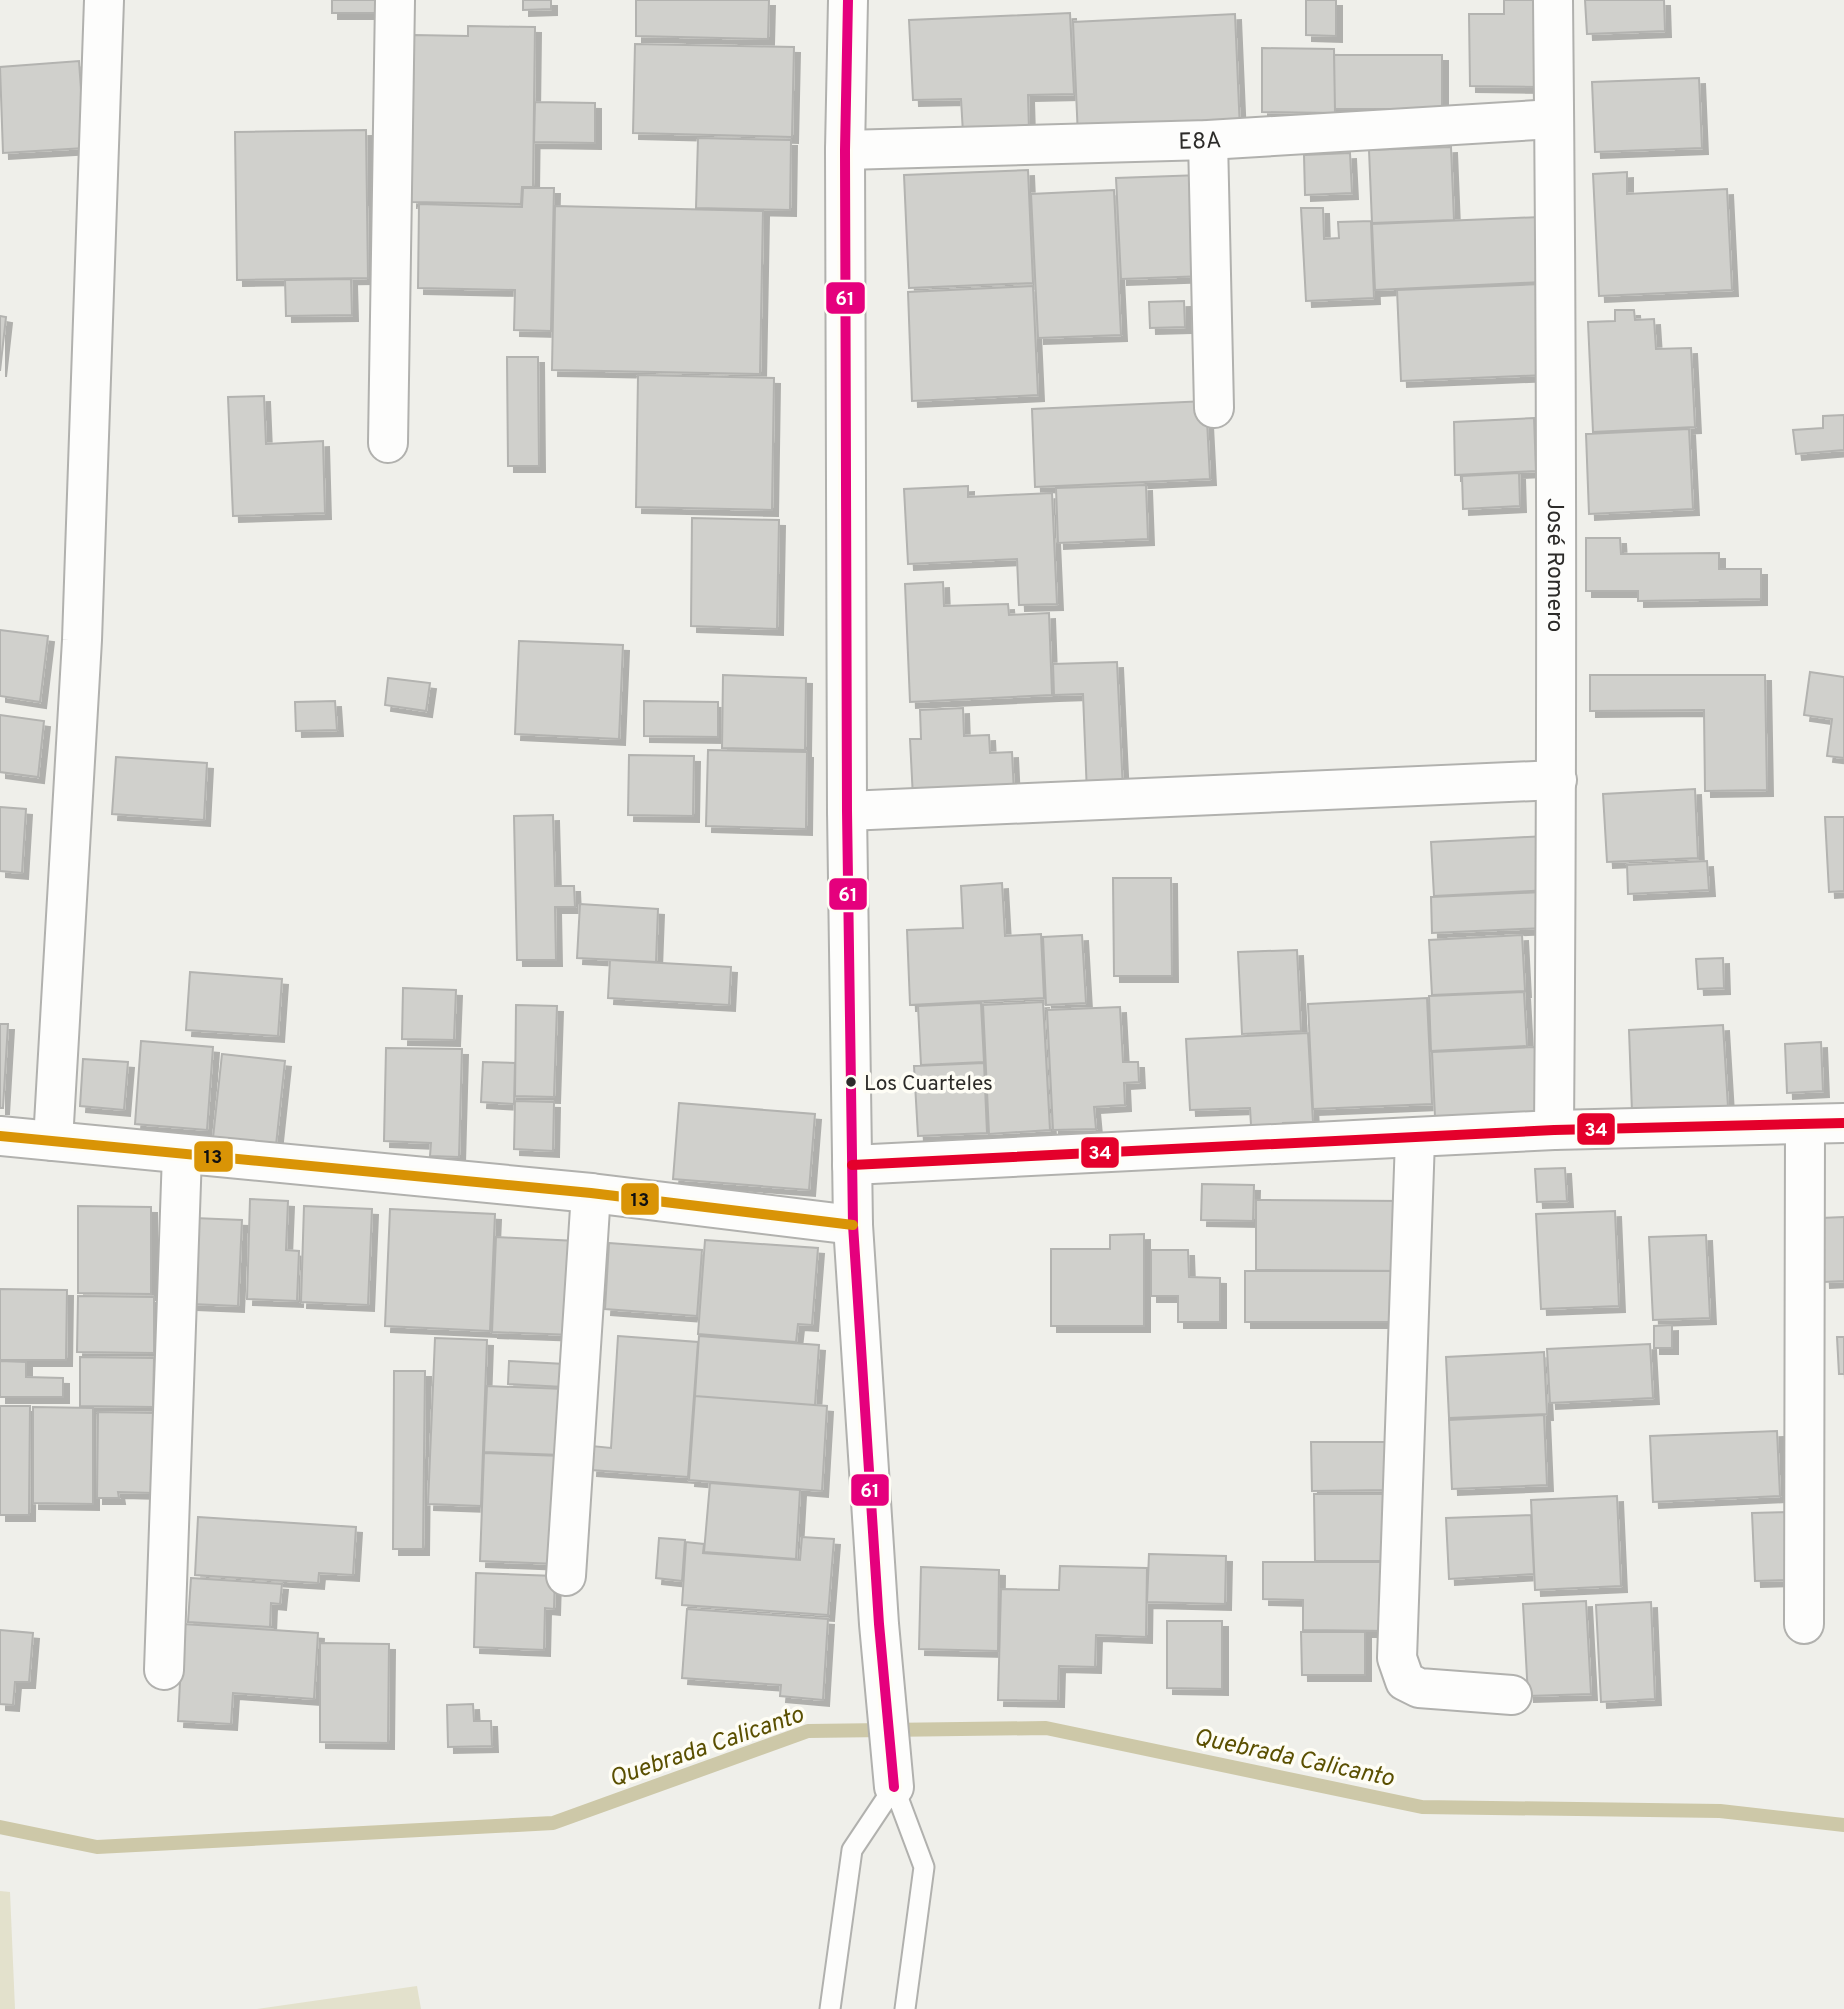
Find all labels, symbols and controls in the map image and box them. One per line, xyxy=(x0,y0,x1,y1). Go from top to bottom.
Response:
street label: E8A xyxy=(1178,127,1222,158)
line badge: 61 xyxy=(825,281,866,315)
text: 61 xyxy=(835,288,855,312)
street label: José Romero xyxy=(1539,498,1568,632)
line badge: 61 xyxy=(828,877,868,911)
text: 61 xyxy=(838,884,858,908)
place label: Los Cuarteles xyxy=(864,1071,993,1098)
marker: Los Cuarteles xyxy=(844,1075,858,1089)
line badge: 34 xyxy=(1576,1112,1616,1146)
text: 34 xyxy=(1584,1119,1608,1143)
line badge: 34 xyxy=(1080,1136,1120,1169)
line badge: 13 xyxy=(193,1140,234,1173)
text: 34 xyxy=(1088,1142,1112,1166)
text: 13 xyxy=(204,1146,223,1170)
line badge: 13 xyxy=(620,1182,660,1216)
text: 13 xyxy=(631,1189,650,1213)
line badge: 61 xyxy=(850,1473,890,1507)
text: 61 xyxy=(860,1480,880,1504)
water label: Quebrada Calicanto xyxy=(606,1700,808,1795)
water label: Quebrada Calicanto xyxy=(1191,1723,1396,1795)

